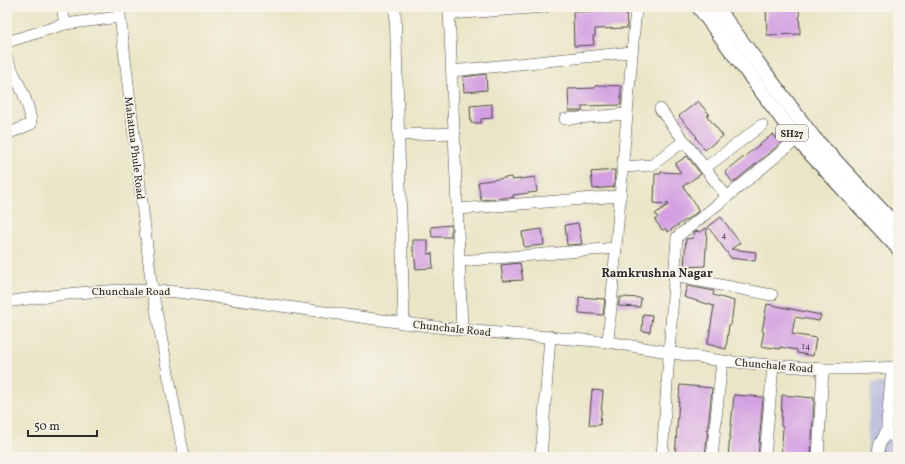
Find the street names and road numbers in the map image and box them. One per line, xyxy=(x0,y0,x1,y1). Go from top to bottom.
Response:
street label: Mahatma Phule Road xyxy=(120,96,147,200)
road number: SH27 xyxy=(776,125,808,141)
street label: Chunchale Road xyxy=(92,285,170,300)
street label: Chunchale Road xyxy=(412,318,492,341)
street label: Chunchale Road xyxy=(734,356,814,377)

